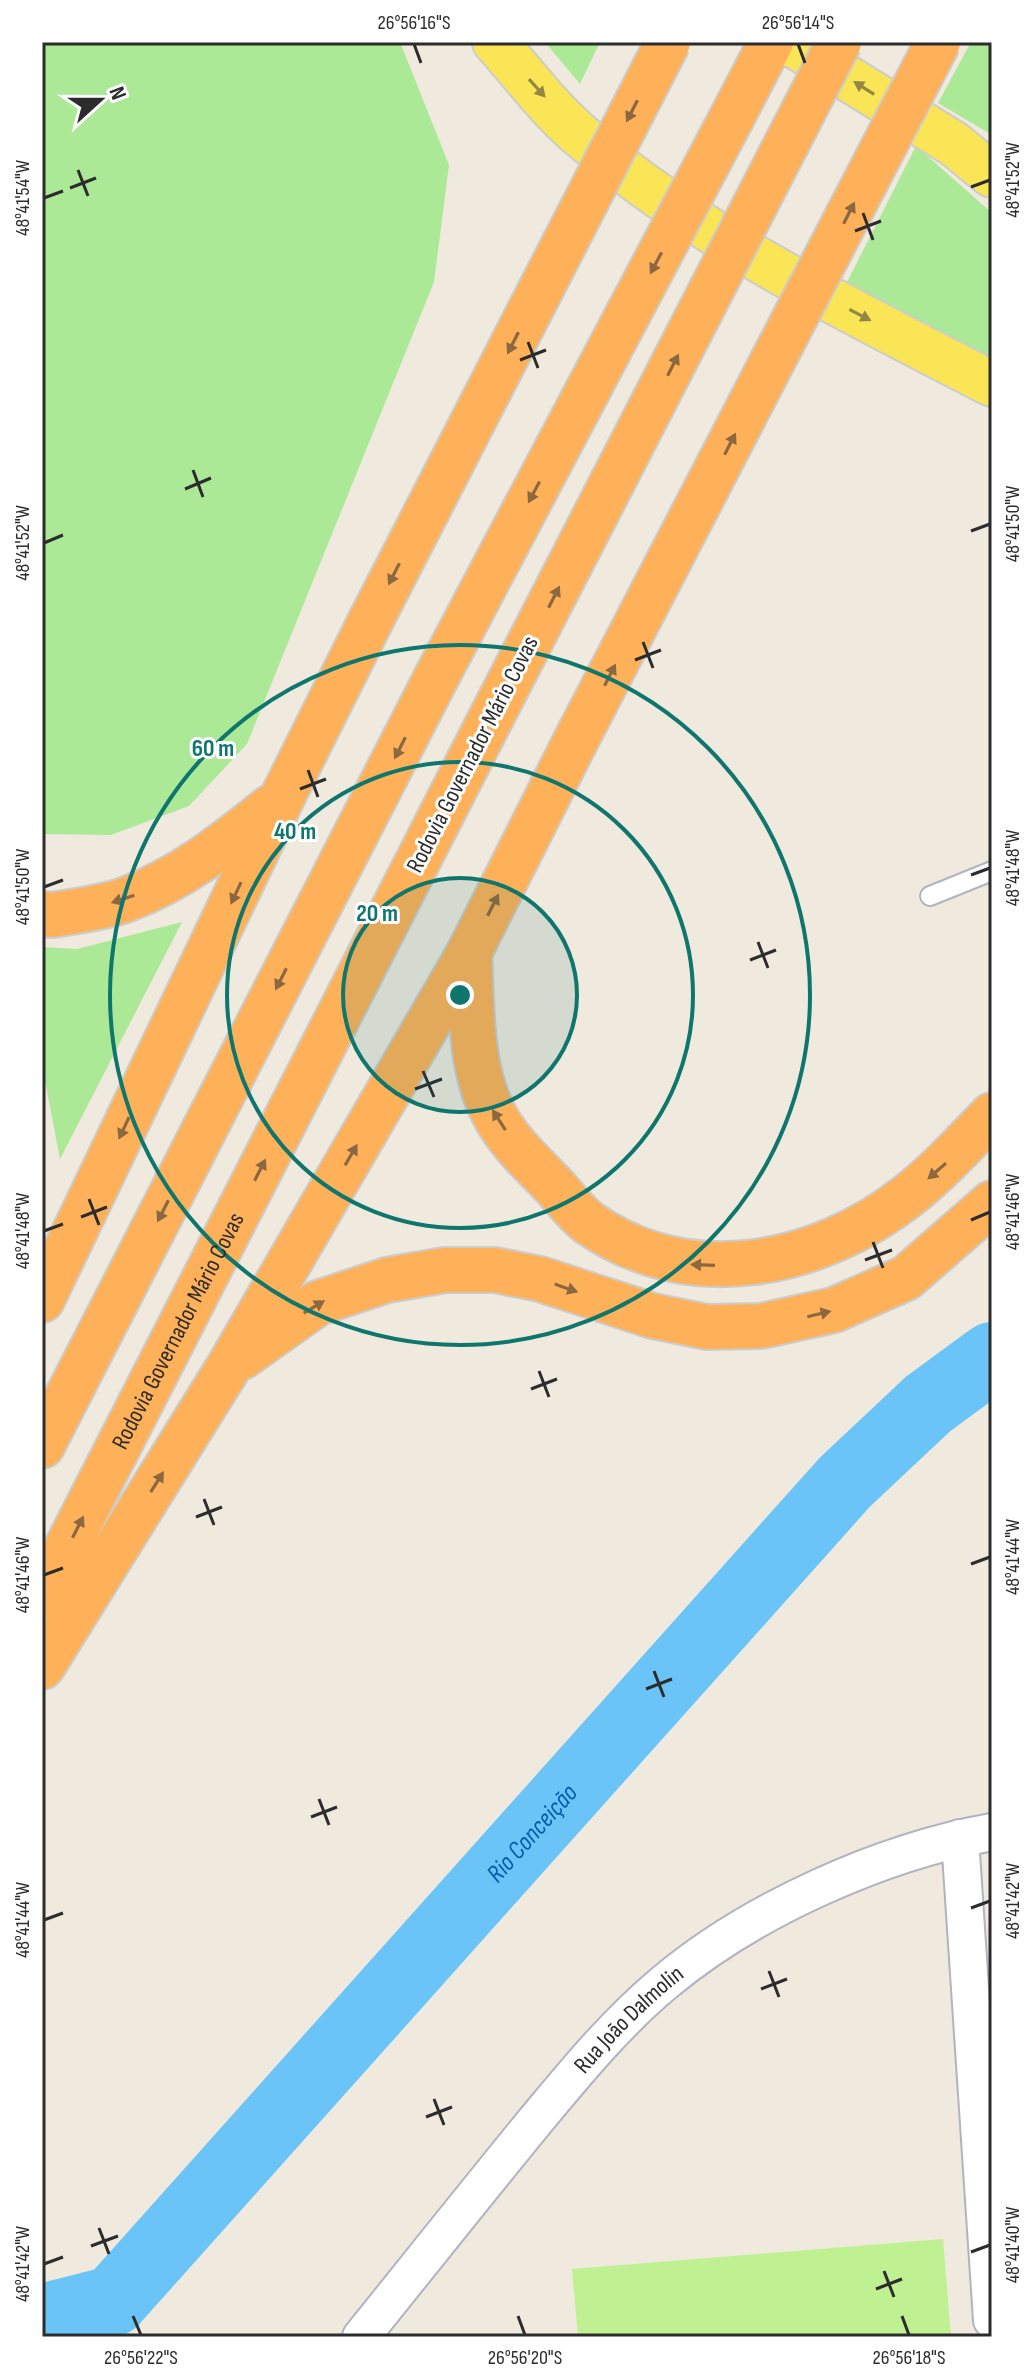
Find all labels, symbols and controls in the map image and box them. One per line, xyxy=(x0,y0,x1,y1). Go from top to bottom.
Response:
text: 26°56'16"S xyxy=(377,11,451,35)
text: 26°56'14"S xyxy=(762,11,834,35)
north arrow xyxy=(60,60,140,140)
one-way arrow xyxy=(527,78,545,97)
one-way arrow xyxy=(853,82,875,96)
text: N xyxy=(103,83,132,104)
one-way arrow xyxy=(625,100,639,123)
text: 48°41'52"W xyxy=(1001,142,1025,218)
text: 48°41'54"W xyxy=(11,160,35,236)
one-way arrow xyxy=(843,202,856,225)
one-way arrow xyxy=(649,251,662,274)
one-way arrow xyxy=(849,309,872,322)
one-way arrow xyxy=(507,331,520,354)
one-way arrow xyxy=(666,354,679,377)
one-way arrow xyxy=(722,433,736,455)
one-way arrow xyxy=(528,481,541,504)
text: 48°41'50"W xyxy=(1001,486,1025,562)
text: 48°41'52"W xyxy=(11,505,35,581)
one-way arrow xyxy=(388,562,401,585)
one-way arrow xyxy=(547,585,560,608)
street label: Rodovia Governador Mário Covas xyxy=(400,631,545,877)
one-way arrow xyxy=(603,664,617,686)
text: 60 m xyxy=(192,734,234,763)
one-way arrow xyxy=(393,736,407,759)
text: 40 m xyxy=(274,817,316,846)
text: 48°41'48"W xyxy=(1001,830,1025,906)
text: 48°41'50"W xyxy=(11,849,35,925)
one-way arrow xyxy=(229,882,243,905)
one-way arrow xyxy=(486,893,500,916)
one-way arrow xyxy=(111,894,135,906)
text: 20 m xyxy=(356,899,398,928)
one-way arrow xyxy=(275,968,288,991)
centre of rings xyxy=(446,981,474,1009)
one-way arrow xyxy=(493,1109,507,1131)
one-way arrow xyxy=(117,1116,131,1140)
one-way arrow xyxy=(344,1144,358,1167)
one-way arrow xyxy=(253,1159,266,1182)
one-way arrow xyxy=(928,1162,948,1179)
text: 48°41'46"W xyxy=(1001,1174,1025,1250)
text: 48°41'48"W xyxy=(11,1193,35,1269)
one-way arrow xyxy=(156,1199,169,1222)
street label: Rodovia Governador Mário Covas xyxy=(106,1208,251,1454)
one-way arrow xyxy=(690,1258,715,1271)
one-way arrow xyxy=(554,1282,578,1294)
one-way arrow xyxy=(303,1300,325,1314)
one-way arrow xyxy=(806,1307,831,1320)
one-way arrow xyxy=(149,1470,164,1493)
one-way arrow xyxy=(71,1515,84,1538)
text: 48°41'44"W xyxy=(1001,1519,1025,1595)
text: 48°41'46"W xyxy=(11,1537,35,1613)
water label: Rio Conceição xyxy=(481,1778,585,1889)
text: 48°41'42"W xyxy=(1001,1863,1025,1939)
text: 48°41'44"W xyxy=(11,1882,35,1958)
street label: Rua João Dalmolin xyxy=(568,1959,689,2079)
text: 48°41'40"W xyxy=(1001,2207,1025,2283)
text: 48°41'42"W xyxy=(11,2226,35,2302)
text: 26°56'22"S xyxy=(104,2346,178,2370)
text: 26°56'20"S xyxy=(488,2346,562,2370)
text: 26°56'18"S xyxy=(873,2346,945,2370)

